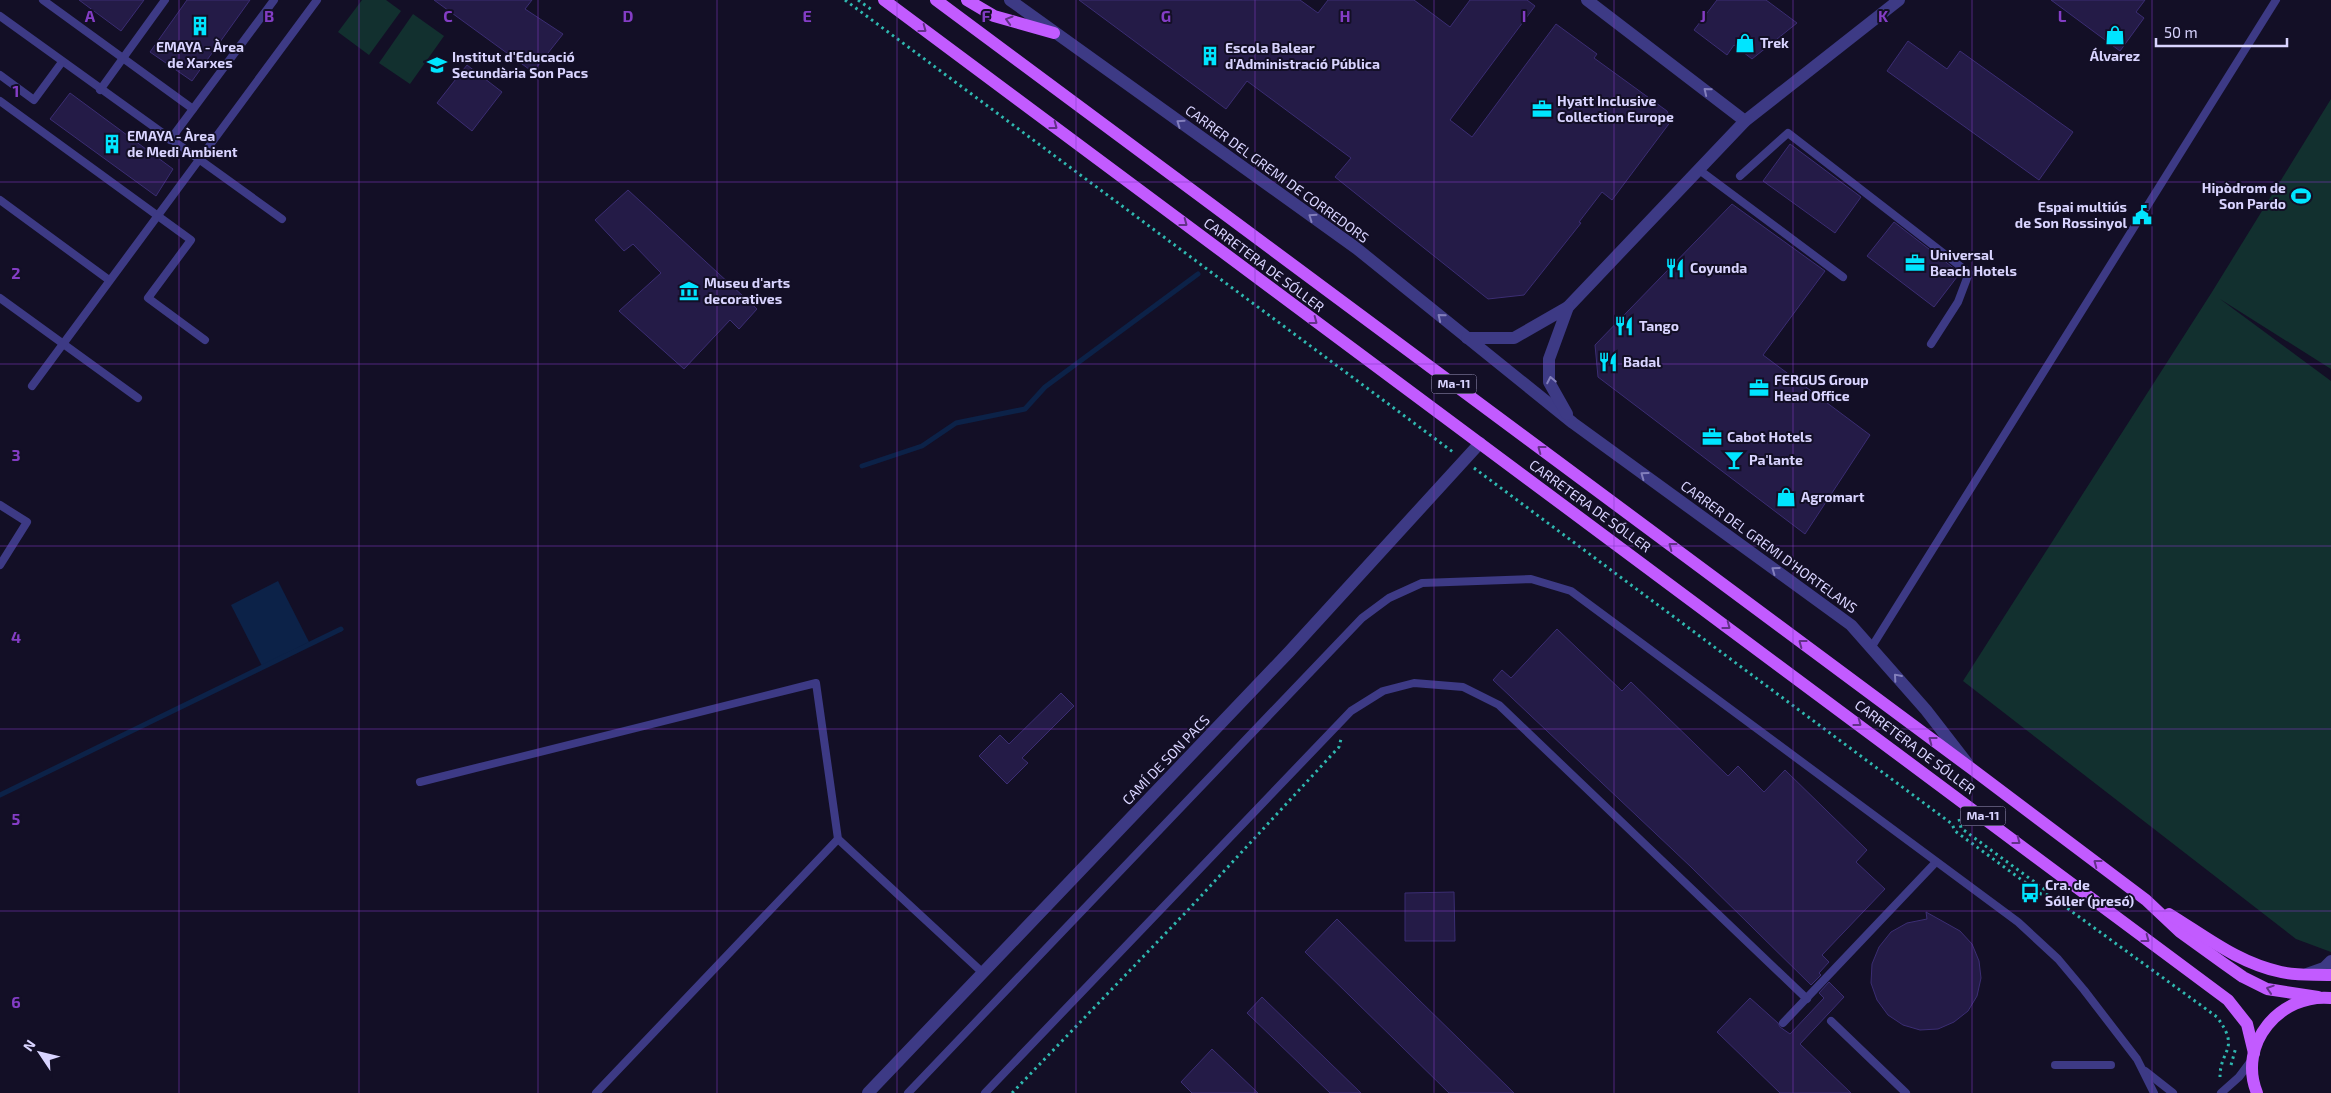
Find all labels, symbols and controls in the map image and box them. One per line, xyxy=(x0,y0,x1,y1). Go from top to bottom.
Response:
text: A xyxy=(85,6,96,25)
text: B xyxy=(264,6,274,25)
text: C xyxy=(443,6,453,25)
text: D xyxy=(623,6,634,25)
text: E xyxy=(802,6,812,25)
text: F xyxy=(982,6,991,25)
text: G xyxy=(1161,6,1171,25)
text: H xyxy=(1339,6,1351,25)
text: I xyxy=(1522,6,1526,25)
text: J xyxy=(1700,6,1706,25)
text: K xyxy=(1878,6,1889,25)
text: L xyxy=(2058,6,2067,25)
building icon: EMAYA - Àrea de Xarxes xyxy=(189,15,211,37)
scale bar xyxy=(2156,15,2287,47)
one-way arrow xyxy=(1005,16,1013,26)
one-way arrow xyxy=(917,23,927,32)
text: 50 m xyxy=(2164,23,2198,41)
shop icon: Álvarez xyxy=(2104,24,2126,46)
shop icon: Trek xyxy=(1734,32,1756,54)
place label: Trek xyxy=(1760,34,1789,51)
place label: EMAYA - Àrea de Xarxes xyxy=(156,38,244,71)
place label: Escola Balear d'Administració Pública xyxy=(1225,39,1380,72)
building icon: Escola Balear d'Administració Pública xyxy=(1199,45,1221,67)
place label: Álvarez xyxy=(2090,47,2140,64)
place label: Institut d'Educació Secundària Son Pacs xyxy=(452,48,588,81)
school or university icon: Institut d'Educació Secundària Son Pacs xyxy=(426,54,448,76)
text: 1 xyxy=(13,81,19,100)
one-way arrow xyxy=(1704,87,1713,96)
place label: Hyatt Inclusive Collection Europe xyxy=(1557,92,1674,125)
office icon: Hyatt Inclusive Collection Europe xyxy=(1531,98,1553,120)
street label: CARRER DEL GREMI DE CORREDORS xyxy=(1182,101,1373,246)
one-way arrow xyxy=(1176,120,1186,129)
one-way arrow xyxy=(1048,121,1057,129)
place label: EMAYA - Àrea de Medi Ambient xyxy=(127,127,238,160)
building icon: EMAYA - Àrea de Medi Ambient xyxy=(101,133,123,155)
place label: Hipòdrom de Son Pardo xyxy=(2202,179,2286,212)
sports icon: Hipòdrom de Son Pardo xyxy=(2290,185,2312,207)
place label: Espai multiús de Son Rossinyol xyxy=(2015,198,2127,231)
public building icon: Espai multiús de Son Rossinyol xyxy=(2131,204,2153,226)
street label: CARRETERA DE SÓLLER xyxy=(1201,214,1328,316)
one-way arrow xyxy=(1308,214,1318,223)
one-way arrow xyxy=(1178,218,1187,226)
place label: Universal Beach Hotels xyxy=(1930,246,2017,279)
office icon: Universal Beach Hotels xyxy=(1904,252,1926,274)
restaurant icon: Coyunda xyxy=(1664,257,1686,279)
place label: Coyunda xyxy=(1690,259,1747,276)
text: 2 xyxy=(11,263,21,282)
place label: Museu d'arts decoratives xyxy=(704,274,790,307)
museum icon: Museu d'arts decoratives xyxy=(678,280,700,302)
one-way arrow xyxy=(1437,313,1446,322)
one-way arrow xyxy=(1308,315,1317,323)
restaurant icon: Tango xyxy=(1613,315,1635,337)
place label: Tango xyxy=(1639,317,1679,334)
restaurant icon: Badal xyxy=(1597,351,1619,373)
place label: Badal xyxy=(1623,353,1661,370)
place label: FERGUS Group Head Office xyxy=(1774,371,1869,404)
road number: Ma-11 xyxy=(1432,374,1476,394)
one-way arrow xyxy=(1546,376,1556,384)
office icon: FERGUS Group Head Office xyxy=(1748,377,1770,399)
office icon: Cabot Hotels xyxy=(1701,426,1723,448)
place label: Cabot Hotels xyxy=(1727,428,1812,445)
text: 3 xyxy=(11,445,21,464)
one-way arrow xyxy=(1537,446,1547,455)
bar icon: Pa'lante xyxy=(1723,449,1745,471)
place label: Pa'lante xyxy=(1749,451,1803,468)
street label: CARRETERA DE SÓLLER xyxy=(1526,456,1655,556)
one-way arrow xyxy=(1641,472,1650,480)
street label: CARRER DEL GREMI D'HORTELANS xyxy=(1678,477,1861,616)
shop icon: Agromart xyxy=(1775,486,1797,508)
place label: Agromart xyxy=(1801,488,1865,505)
one-way arrow xyxy=(1668,543,1678,552)
one-way arrow xyxy=(1771,567,1781,576)
one-way arrow xyxy=(1721,621,1730,629)
text: 4 xyxy=(11,627,21,646)
one-way arrow xyxy=(1798,640,1808,649)
one-way arrow xyxy=(1893,673,1902,682)
street label: CARRETERA DE SÓLLER xyxy=(1852,696,1979,798)
street label: CAMÍ DE SON PACS xyxy=(1118,711,1213,808)
one-way arrow xyxy=(1852,717,1862,726)
one-way arrow xyxy=(1928,737,1938,746)
road number: Ma-11 xyxy=(1960,806,2006,826)
text: 5 xyxy=(12,809,21,828)
one-way arrow xyxy=(2011,835,2020,844)
one-way arrow xyxy=(2093,860,2103,869)
place label: Cra. de Sóller (presó) xyxy=(2045,876,2134,909)
bus stop icon: Cra. de Sóller (presó) xyxy=(2019,882,2041,904)
one-way arrow xyxy=(2140,934,2149,942)
one-way arrow xyxy=(2267,985,2275,995)
text: 6 xyxy=(11,992,21,1011)
north arrow xyxy=(15,1028,65,1078)
text: N xyxy=(19,1036,39,1054)

